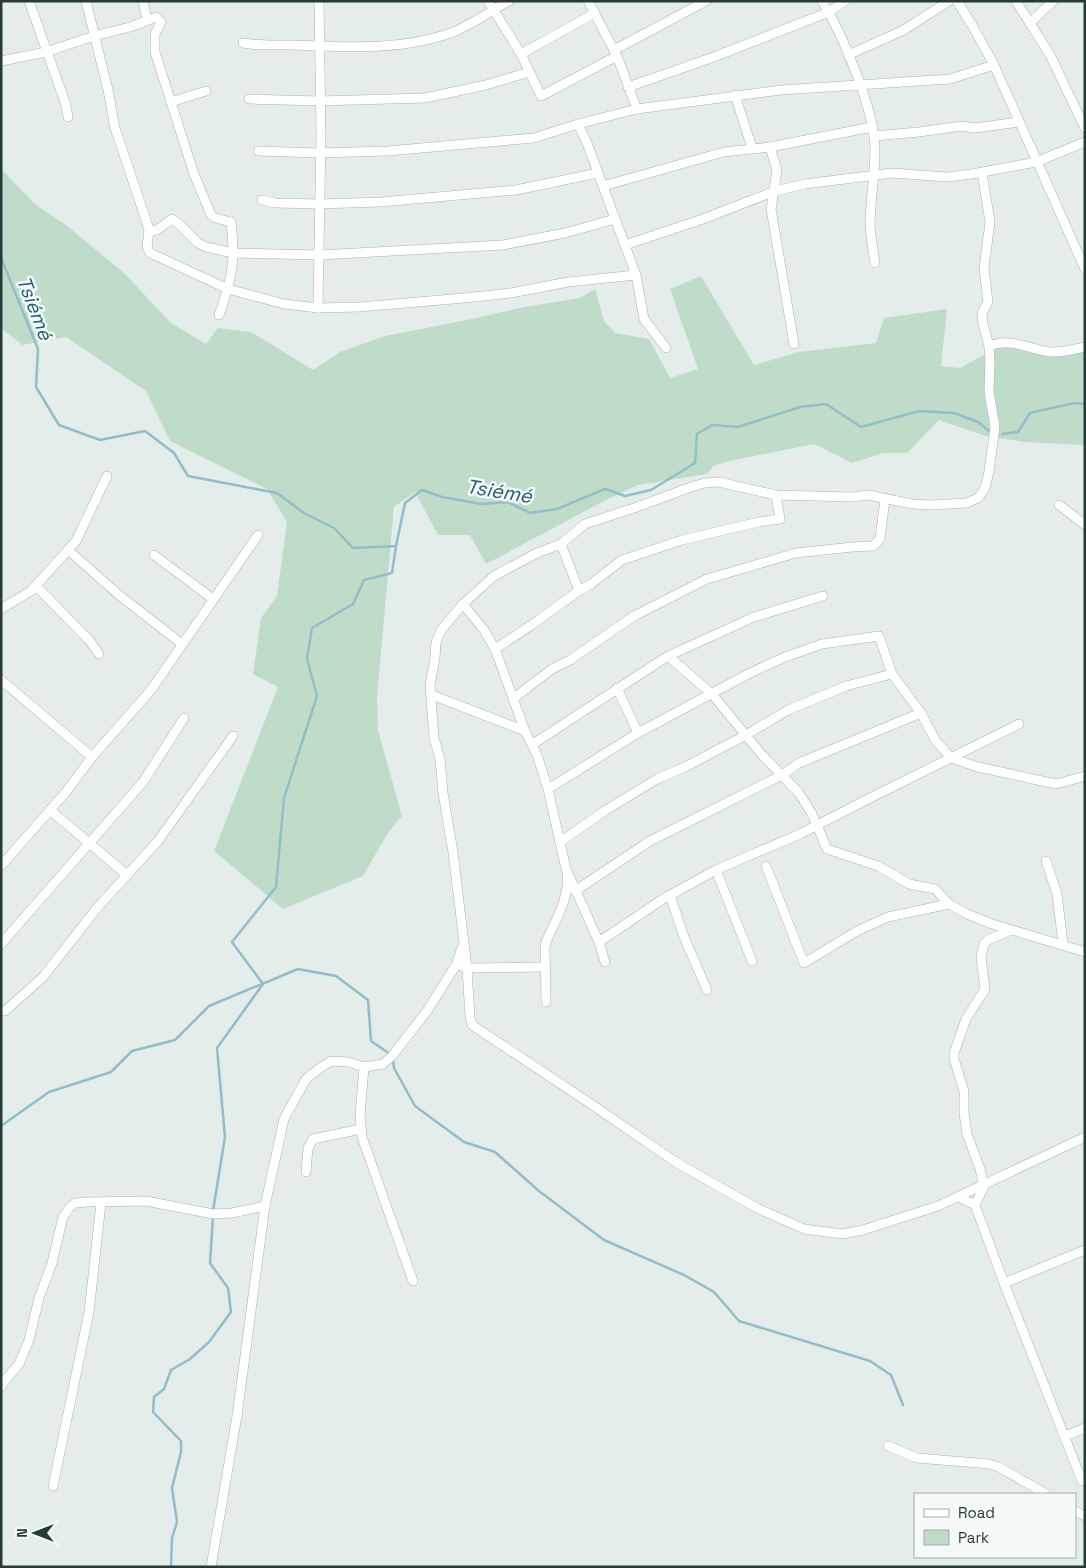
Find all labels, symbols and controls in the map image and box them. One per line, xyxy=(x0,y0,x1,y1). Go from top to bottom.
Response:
water label: Tsiémé xyxy=(11,272,59,345)
water label: Tsiémé xyxy=(464,473,535,509)
legend xyxy=(914,1493,1076,1558)
text: Road xyxy=(958,1503,995,1522)
north arrow xyxy=(10,1508,60,1558)
text: N xyxy=(13,1528,31,1538)
text: Park xyxy=(958,1528,989,1547)

